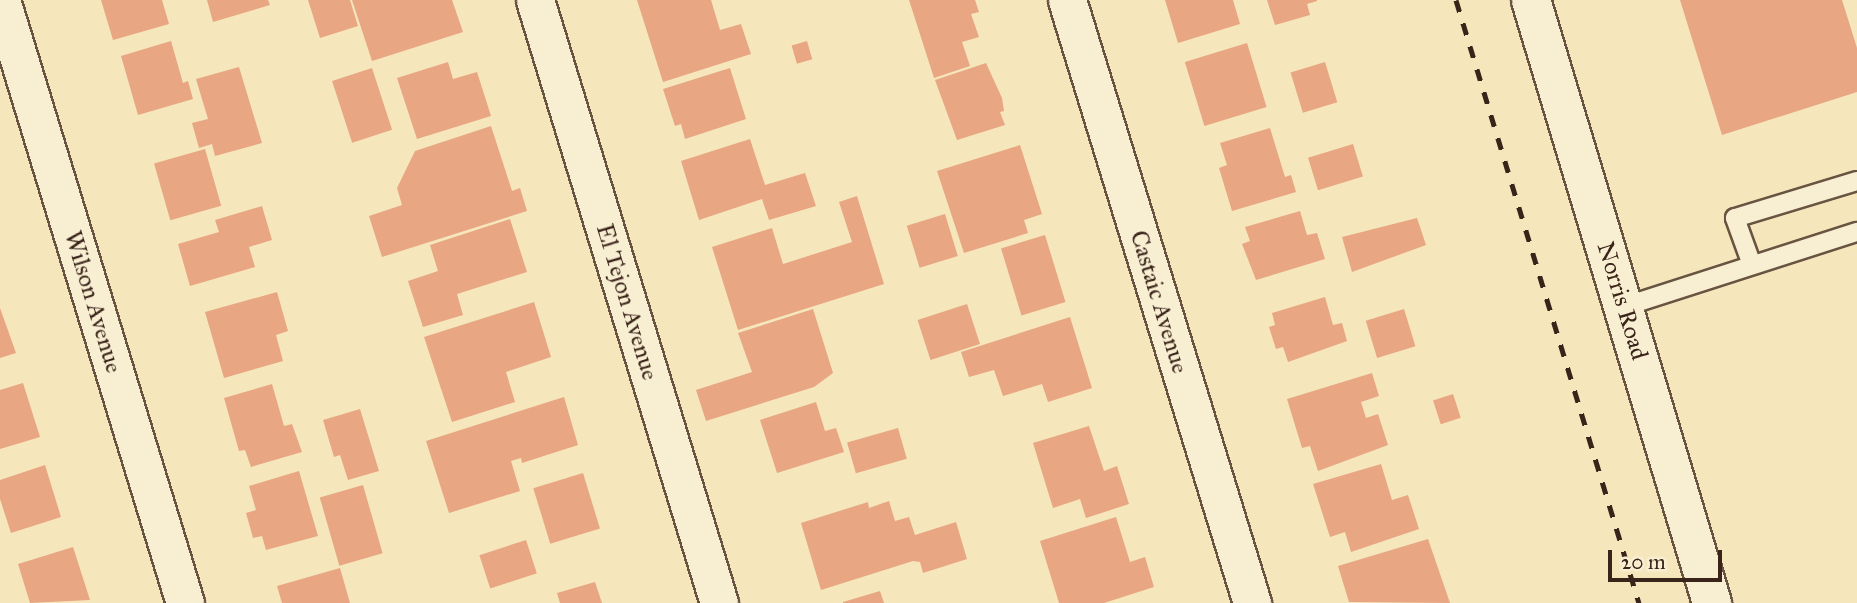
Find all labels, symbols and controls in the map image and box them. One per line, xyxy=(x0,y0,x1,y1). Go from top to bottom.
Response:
street label: El Tejon Avenue xyxy=(590,220,664,384)
street label: Wilson Avenue xyxy=(58,227,128,377)
street label: Castaic Avenue xyxy=(1124,227,1194,377)
street label: Norris Road xyxy=(1590,239,1654,363)
scale bar xyxy=(1612,536,1726,580)
text: 20 m xyxy=(1621,549,1666,575)

